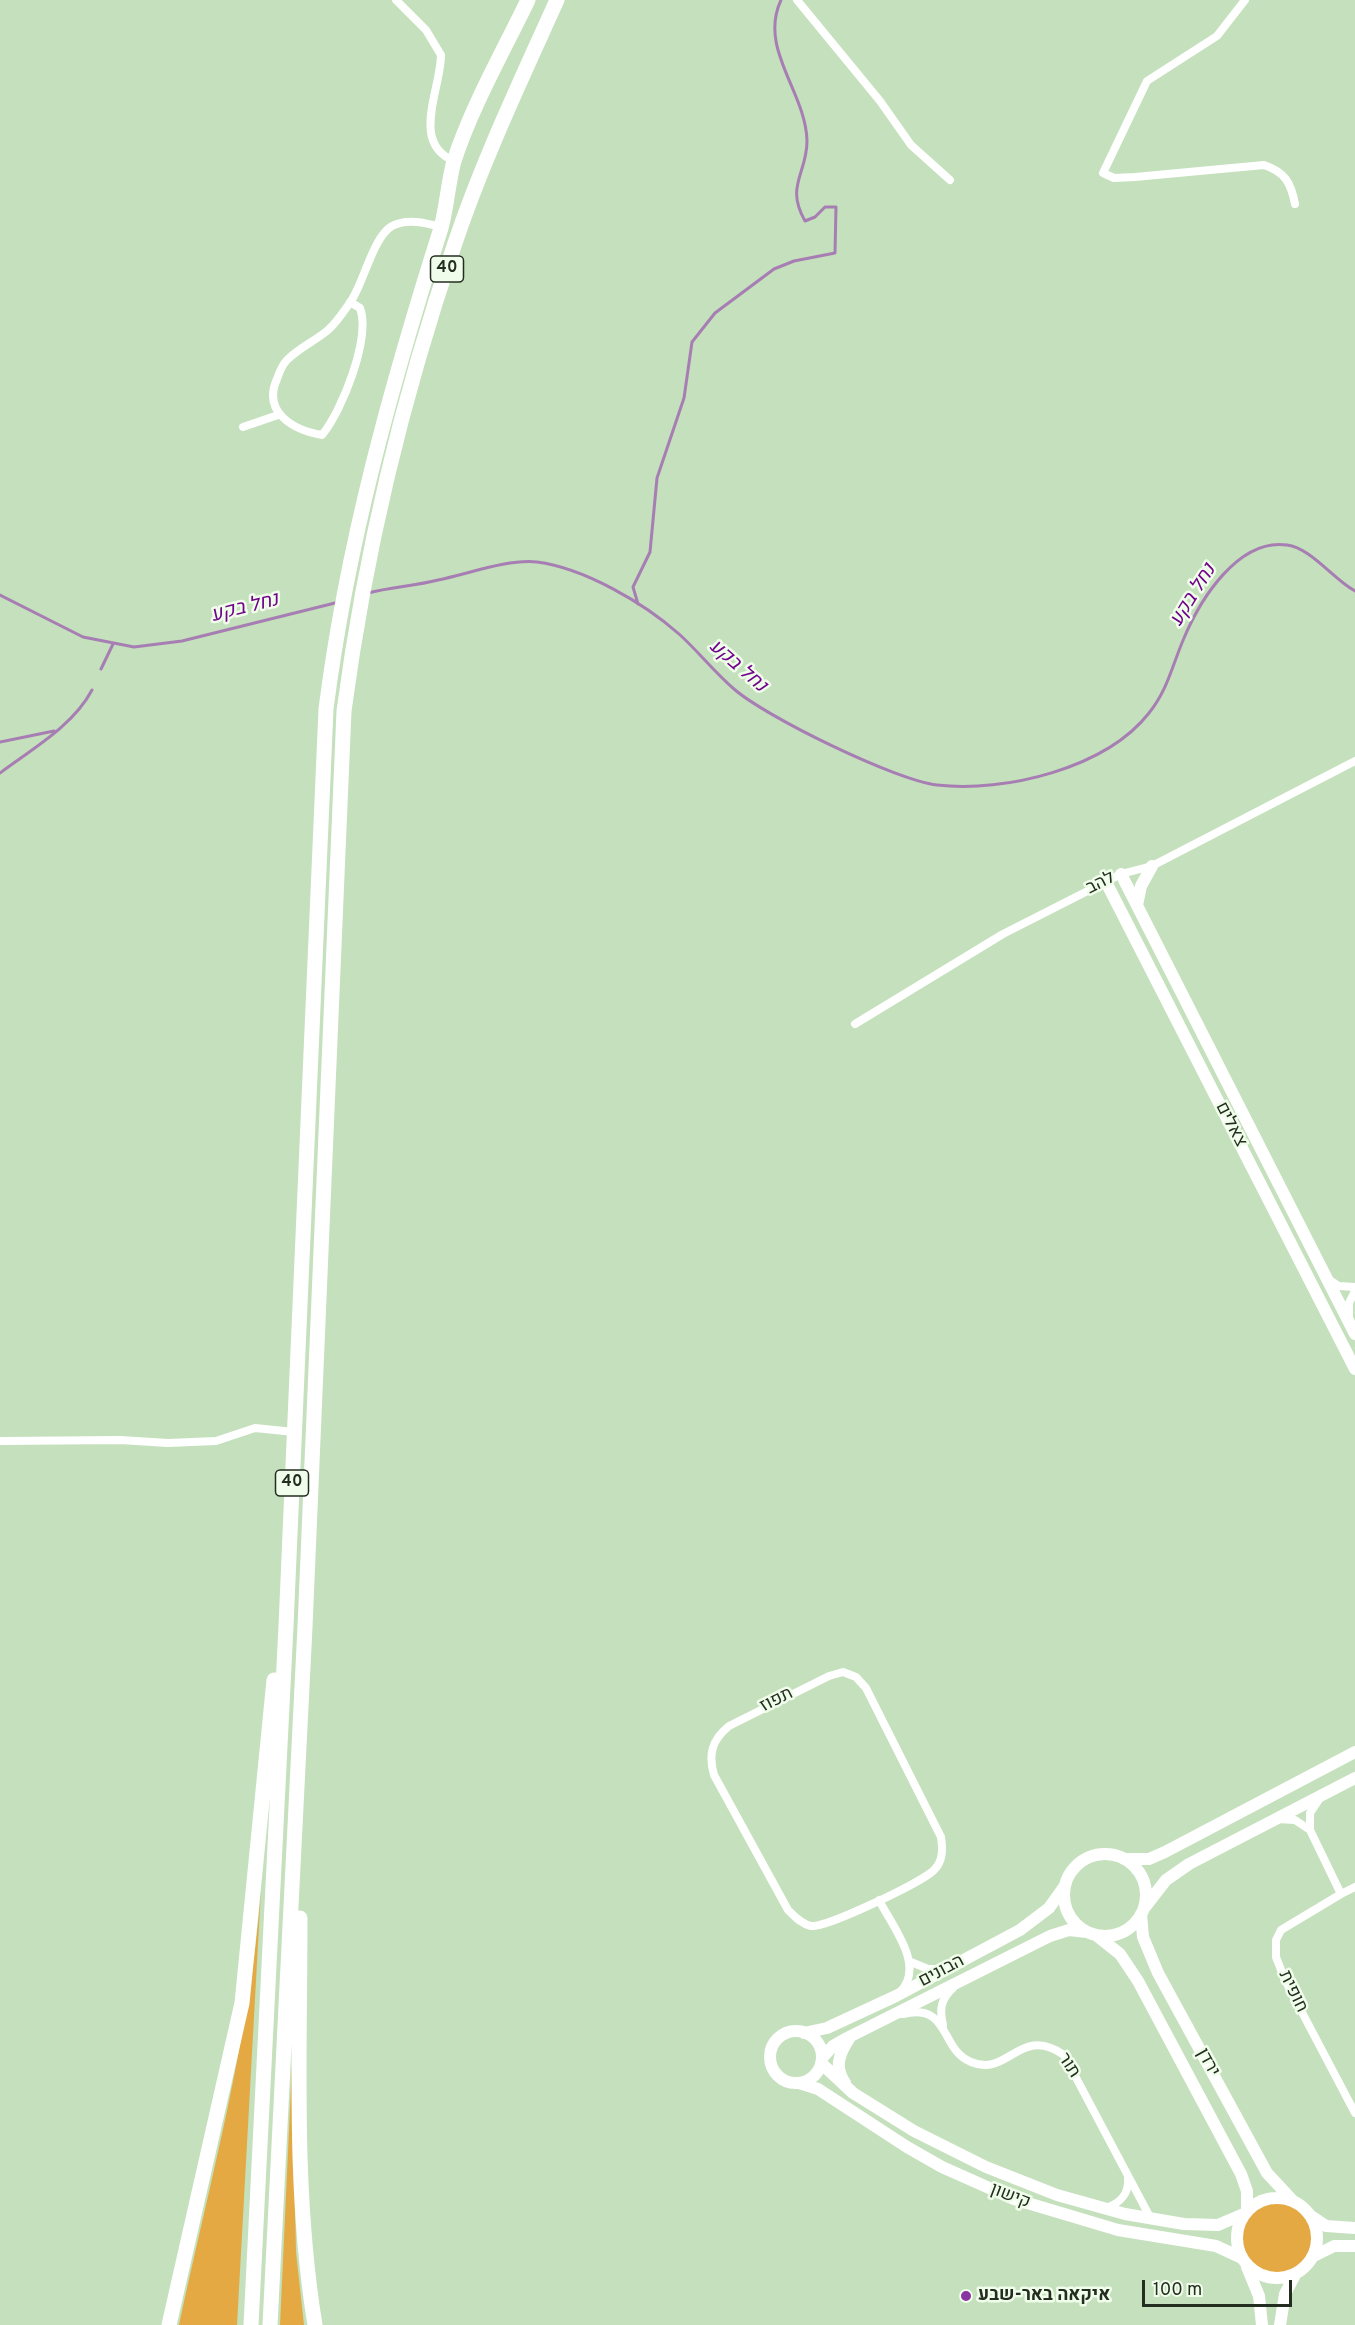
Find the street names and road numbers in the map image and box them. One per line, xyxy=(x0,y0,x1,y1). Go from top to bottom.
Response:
road number: 40 xyxy=(430,256,464,282)
street label: להב xyxy=(1083,868,1119,900)
street label: צאלים xyxy=(1210,1099,1250,1151)
road number: 40 xyxy=(276,1470,308,1496)
street label: תפוז xyxy=(757,1684,797,1718)
street label: הבונים xyxy=(915,1951,969,1993)
street label: חופית xyxy=(1273,1967,1311,2017)
street label: ירדן xyxy=(1191,2045,1223,2081)
street label: תור xyxy=(1052,2049,1084,2083)
street label: קישון xyxy=(987,2179,1033,2215)

